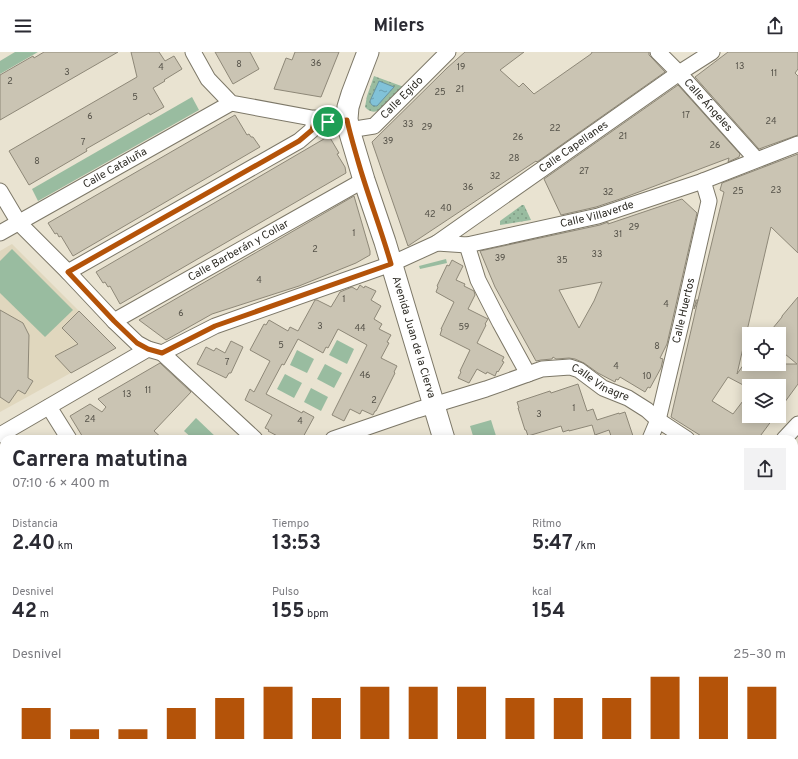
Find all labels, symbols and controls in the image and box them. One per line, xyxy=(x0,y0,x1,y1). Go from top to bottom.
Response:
icon: menu xyxy=(12,15,34,37)
text: Milers xyxy=(373,15,425,38)
icon: share xyxy=(764,15,786,37)
house number: 36 xyxy=(311,58,321,69)
house number: 8 xyxy=(236,59,242,70)
house number: 13 xyxy=(736,61,744,72)
house number: 4 xyxy=(158,62,164,73)
house number: 19 xyxy=(457,62,465,73)
house number: 3 xyxy=(64,67,70,78)
house number: 11 xyxy=(771,68,777,79)
street label: Calle Egido xyxy=(378,74,426,122)
house number: 2 xyxy=(7,76,13,87)
street label: Calle Ángeles xyxy=(680,76,735,135)
house number: 21 xyxy=(456,84,464,95)
house number: 25 xyxy=(434,87,446,98)
house number: 5 xyxy=(132,92,138,103)
pin xyxy=(311,105,345,139)
house number: 17 xyxy=(682,110,690,121)
house number: 6 xyxy=(87,111,93,122)
icon: arrive xyxy=(317,111,339,133)
house number: 24 xyxy=(765,116,777,127)
street label: Calle Capellanes xyxy=(536,118,611,176)
house number: 33 xyxy=(403,119,413,130)
house number: 29 xyxy=(422,122,432,133)
house number: 22 xyxy=(549,123,561,134)
house number: 21 xyxy=(619,131,627,142)
house number: 26 xyxy=(513,132,523,143)
house number: 39 xyxy=(383,136,393,147)
house number: 7 xyxy=(81,137,86,148)
house number: 26 xyxy=(710,140,720,151)
street label: Calle Cataluña xyxy=(81,145,150,192)
house number: 28 xyxy=(508,153,520,164)
house number: 8 xyxy=(34,156,40,167)
house number: 27 xyxy=(579,166,589,177)
house number: 32 xyxy=(490,171,500,182)
house number: 36 xyxy=(463,182,473,193)
house number: 23 xyxy=(771,185,781,196)
house number: 25 xyxy=(732,186,744,197)
house number: 32 xyxy=(603,187,613,198)
street label: Calle Villaverde xyxy=(559,198,636,231)
house number: 40 xyxy=(440,203,452,214)
house number: 42 xyxy=(424,209,436,220)
street label: Calle Barberán y Collar xyxy=(186,216,292,285)
house number: 29 xyxy=(629,222,639,233)
house number: 1 xyxy=(352,228,356,239)
house number: 31 xyxy=(614,229,622,240)
house number: 2 xyxy=(312,244,318,255)
house number: 33 xyxy=(592,249,602,260)
house number: 39 xyxy=(495,253,505,264)
house number: 35 xyxy=(556,255,568,266)
house number: 4 xyxy=(256,275,262,286)
street label: Avenida Juan de la Cierva xyxy=(389,275,439,400)
street label: Calle Huertos xyxy=(670,277,698,345)
house number: 1 xyxy=(342,294,346,305)
house number: 4 xyxy=(663,299,669,310)
house number: 6 xyxy=(178,308,184,319)
house number: 3 xyxy=(317,321,323,332)
house number: 59 xyxy=(459,322,469,333)
house number: 44 xyxy=(354,323,366,334)
map controls xyxy=(742,327,786,423)
button: locate xyxy=(742,327,786,371)
house number: 5 xyxy=(278,340,284,351)
house number: 8 xyxy=(654,341,660,352)
house number: 7 xyxy=(225,357,230,368)
street label: Calle Vinagre xyxy=(570,361,631,405)
house number: 4 xyxy=(613,361,619,372)
house number: 46 xyxy=(360,370,370,381)
house number: 10 xyxy=(642,371,652,382)
button: layers xyxy=(742,379,786,423)
house number: 11 xyxy=(145,385,151,396)
house number: 13 xyxy=(123,389,131,400)
house number: 2 xyxy=(371,395,377,406)
house number: 1 xyxy=(572,403,576,414)
house number: 3 xyxy=(536,409,542,420)
house number: 24 xyxy=(84,414,96,425)
house number: 4 xyxy=(297,416,303,427)
text: Carrera matutina xyxy=(12,447,188,474)
button: share xyxy=(744,448,786,490)
text: 07:10 · 6 × 400 m xyxy=(12,476,109,492)
text: Distancia xyxy=(12,517,58,531)
text: Tiempo xyxy=(272,517,309,531)
text: Ritmo xyxy=(532,517,561,531)
text: 2.40 xyxy=(12,531,55,557)
text: 13:53 xyxy=(272,531,321,557)
text: 5:47 xyxy=(532,531,573,557)
text: km xyxy=(55,539,73,553)
text: /km xyxy=(573,539,596,553)
text: Desnivel xyxy=(12,585,54,599)
text: Pulso xyxy=(272,585,299,599)
text: kcal xyxy=(532,585,552,599)
text: 42 xyxy=(12,599,37,625)
text: 155 xyxy=(272,599,304,625)
text: 154 xyxy=(532,599,565,625)
text: m xyxy=(37,607,49,621)
text: bpm xyxy=(304,607,329,621)
text: Desnivel xyxy=(12,647,61,663)
text: 25–30 m xyxy=(733,647,786,663)

